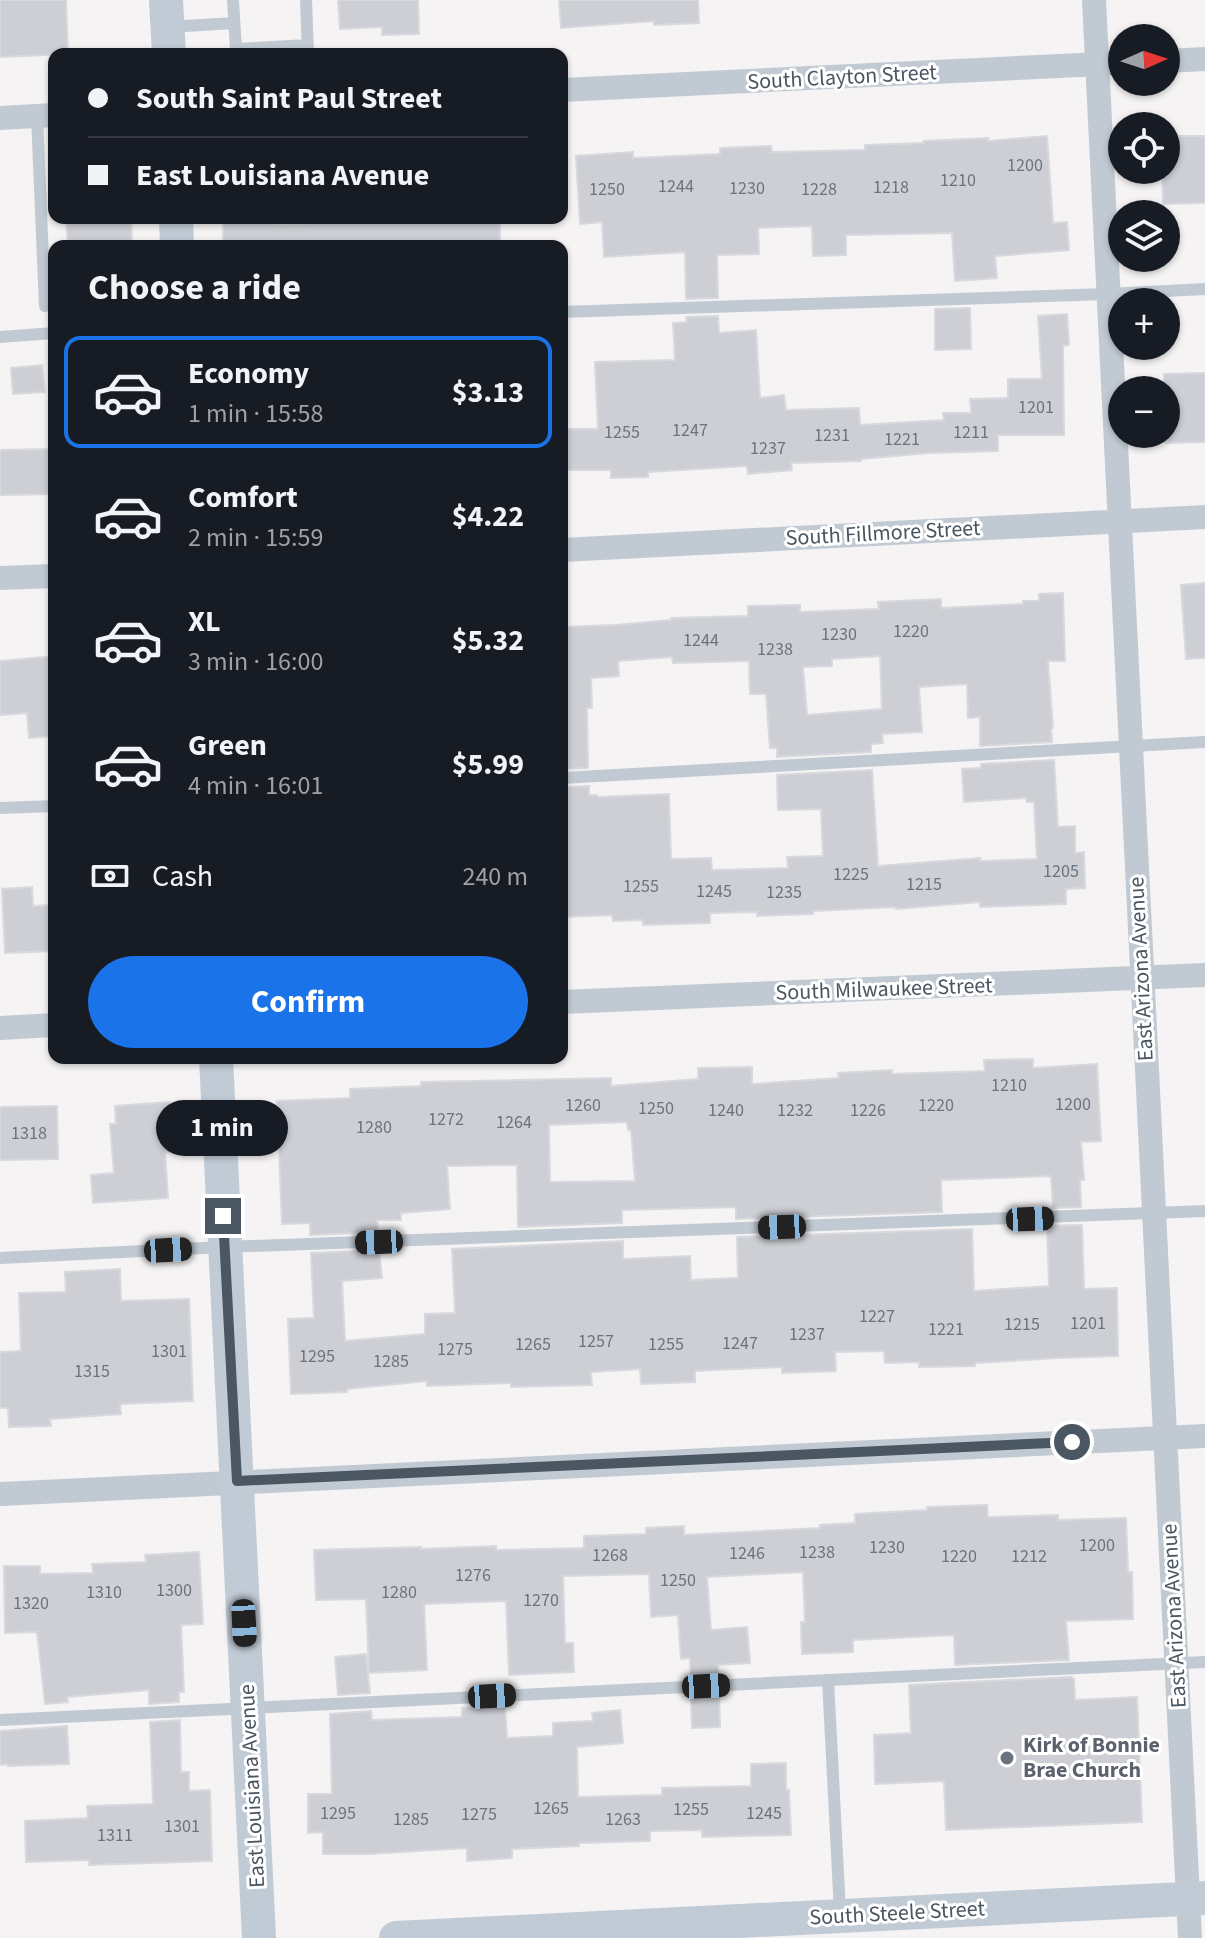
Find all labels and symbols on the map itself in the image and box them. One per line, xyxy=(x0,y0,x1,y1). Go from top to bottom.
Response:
north arrow xyxy=(1108,24,1180,96)
street label: South Clayton Street xyxy=(746,56,938,98)
house number: 1200 xyxy=(1007,153,1043,178)
house number: 1210 xyxy=(940,168,976,193)
house number: 1244 xyxy=(658,174,694,199)
house number: 1218 xyxy=(873,175,909,200)
house number: 1230 xyxy=(729,176,765,201)
house number: 1250 xyxy=(589,177,625,202)
house number: 1228 xyxy=(801,177,837,202)
house number: 1201 xyxy=(1018,395,1054,420)
house number: 1247 xyxy=(672,418,708,443)
house number: 1255 xyxy=(604,420,640,445)
house number: 1211 xyxy=(953,420,989,445)
house number: 1231 xyxy=(814,423,850,448)
house number: 1221 xyxy=(884,427,920,452)
house number: 1237 xyxy=(750,436,786,461)
street label: South Fillmore Street xyxy=(785,512,982,554)
house number: 1220 xyxy=(893,619,929,644)
house number: 1230 xyxy=(821,622,857,647)
house number: 1244 xyxy=(683,628,719,653)
house number: 1238 xyxy=(757,637,793,662)
house number: 1205 xyxy=(1043,859,1079,884)
house number: 1225 xyxy=(833,862,869,887)
house number: 1215 xyxy=(906,872,942,897)
house number: 1255 xyxy=(623,874,659,899)
street label: East Arizona Avenue xyxy=(1120,876,1162,1062)
house number: 1245 xyxy=(696,879,732,904)
house number: 1235 xyxy=(766,880,802,905)
street label: South Milwaukee Street xyxy=(775,969,994,1009)
house number: 1210 xyxy=(991,1073,1027,1098)
house number: 1200 xyxy=(1055,1092,1091,1117)
house number: 1260 xyxy=(565,1093,601,1118)
house number: 1220 xyxy=(918,1093,954,1118)
house number: 1250 xyxy=(638,1096,674,1121)
house number: 1240 xyxy=(708,1098,744,1123)
house number: 1232 xyxy=(777,1098,813,1123)
house number: 1226 xyxy=(850,1098,886,1123)
callout: 1 min xyxy=(157,1100,289,1156)
house number: 1272 xyxy=(428,1107,464,1132)
house number: 1264 xyxy=(496,1110,532,1135)
house number: 1280 xyxy=(356,1115,392,1140)
house number: 1318 xyxy=(11,1121,47,1146)
route end xyxy=(205,1198,241,1234)
car xyxy=(1006,1206,1054,1232)
car xyxy=(758,1214,806,1240)
car xyxy=(355,1229,403,1255)
car xyxy=(143,1237,193,1263)
house number: 1227 xyxy=(859,1304,895,1329)
house number: 1201 xyxy=(1070,1311,1106,1336)
house number: 1215 xyxy=(1004,1312,1040,1337)
house number: 1221 xyxy=(928,1317,964,1342)
house number: 1237 xyxy=(789,1322,825,1347)
house number: 1257 xyxy=(578,1329,614,1354)
house number: 1247 xyxy=(722,1331,758,1356)
house number: 1265 xyxy=(515,1332,551,1357)
house number: 1255 xyxy=(648,1332,684,1357)
house number: 1275 xyxy=(437,1337,473,1362)
house number: 1301 xyxy=(151,1339,187,1364)
house number: 1295 xyxy=(299,1344,335,1369)
house number: 1285 xyxy=(373,1349,409,1374)
house number: 1315 xyxy=(74,1359,110,1384)
route start xyxy=(1054,1424,1090,1460)
street label: East Arizona Avenue xyxy=(1153,1523,1195,1709)
house number: 1200 xyxy=(1079,1533,1115,1558)
house number: 1230 xyxy=(869,1535,905,1560)
house number: 1238 xyxy=(799,1540,835,1565)
house number: 1246 xyxy=(729,1541,765,1566)
house number: 1268 xyxy=(592,1543,628,1568)
house number: 1220 xyxy=(941,1544,977,1569)
house number: 1212 xyxy=(1011,1544,1047,1569)
house number: 1276 xyxy=(455,1563,491,1588)
house number: 1250 xyxy=(660,1568,696,1593)
house number: 1300 xyxy=(156,1578,192,1603)
house number: 1310 xyxy=(86,1580,122,1605)
house number: 1280 xyxy=(381,1580,417,1605)
house number: 1270 xyxy=(523,1588,559,1613)
house number: 1320 xyxy=(13,1591,49,1616)
car xyxy=(231,1598,257,1648)
car xyxy=(681,1673,731,1699)
street label: East Louisiana Avenue xyxy=(231,1683,273,1889)
car xyxy=(467,1683,517,1709)
place label: Kirk of Bonnie Brae Church xyxy=(1023,1729,1160,1786)
marker: Kirk of Bonnie Brae Church xyxy=(998,1749,1016,1767)
house number: 1265 xyxy=(533,1796,569,1821)
house number: 1255 xyxy=(673,1797,709,1822)
house number: 1295 xyxy=(320,1801,356,1826)
house number: 1245 xyxy=(746,1801,782,1826)
house number: 1275 xyxy=(461,1802,497,1827)
house number: 1285 xyxy=(393,1807,429,1832)
house number: 1263 xyxy=(605,1807,641,1832)
house number: 1301 xyxy=(164,1814,200,1839)
house number: 1311 xyxy=(97,1823,133,1848)
street label: South Steele Street xyxy=(808,1892,986,1934)

